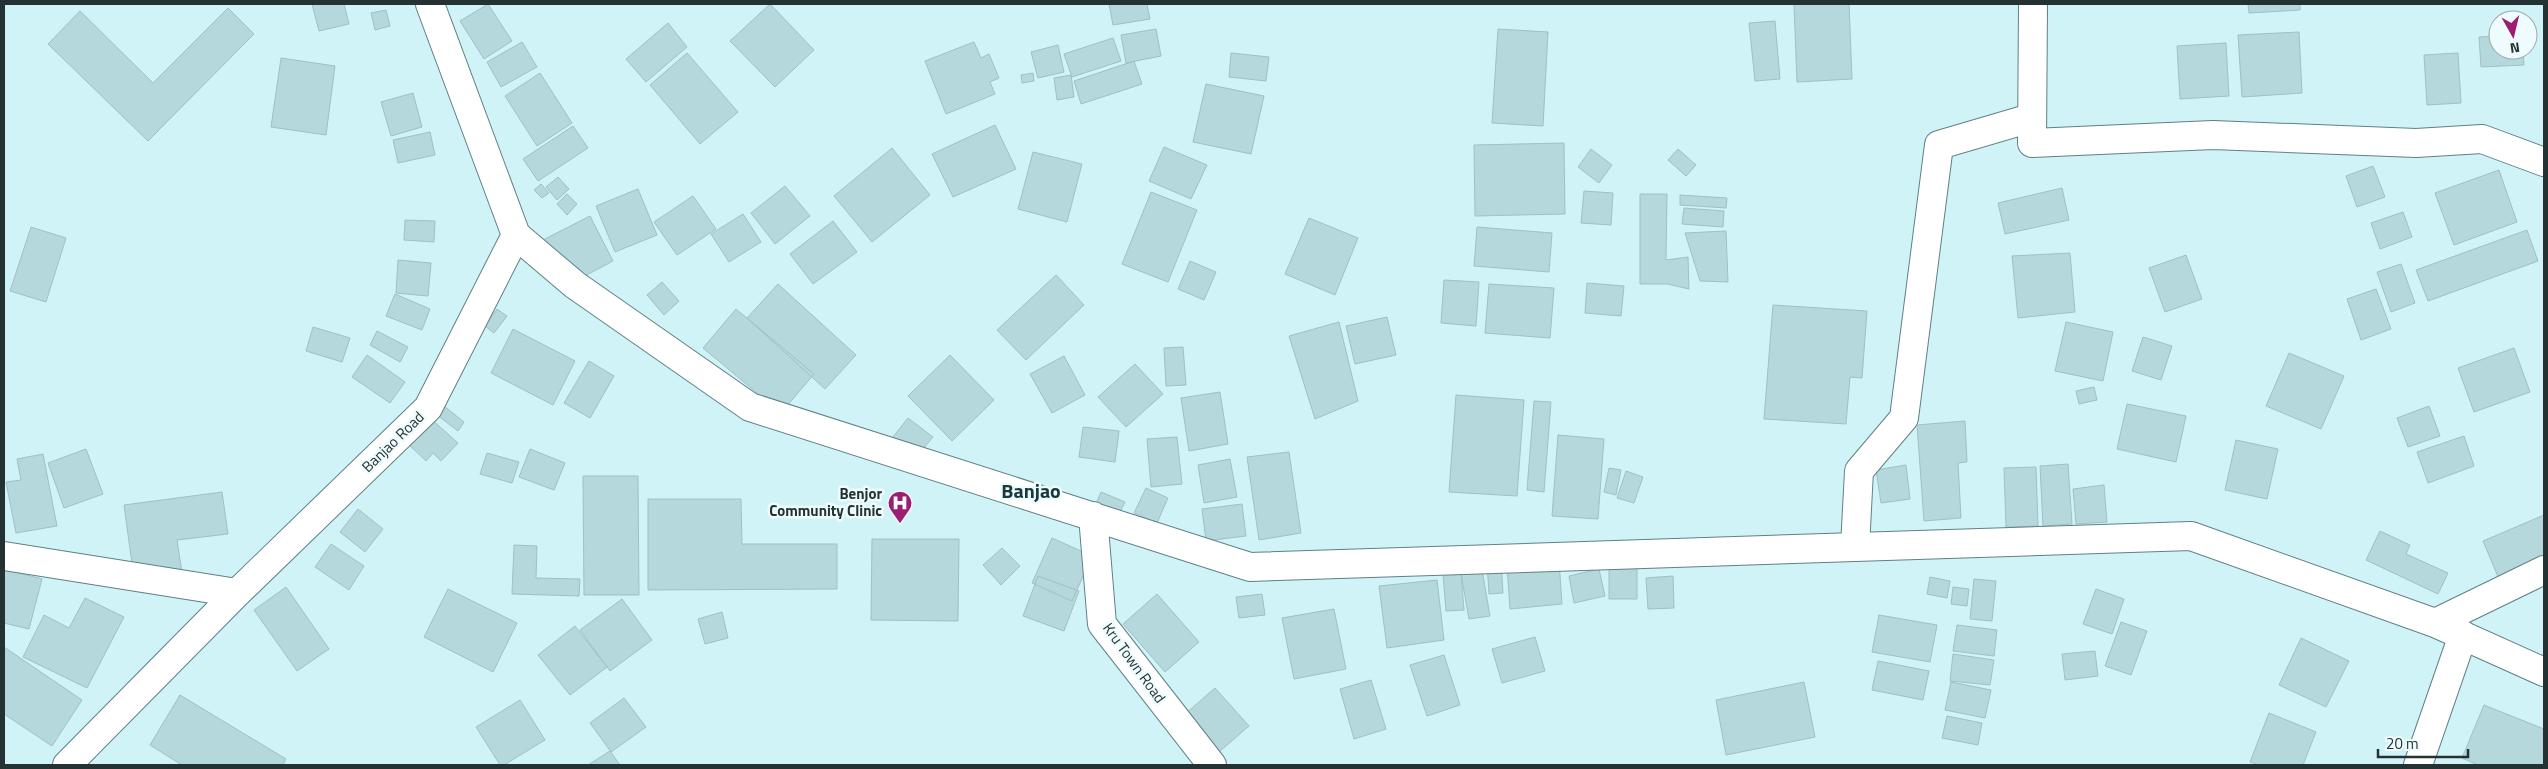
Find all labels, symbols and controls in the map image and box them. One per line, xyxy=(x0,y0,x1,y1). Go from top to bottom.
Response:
north arrow xyxy=(2488,10,2538,60)
text: N xyxy=(2509,37,2521,59)
street label: Banjao Road xyxy=(356,406,429,477)
district label: Banjao xyxy=(1001,475,1061,506)
place label: Benjor Community Clinic xyxy=(769,482,882,522)
hospital icon: Benjor Community Clinic xyxy=(887,490,913,524)
street label: Kru Town Road xyxy=(1097,618,1172,708)
scale bar xyxy=(2378,726,2468,758)
text: 20 m xyxy=(2386,732,2419,755)

